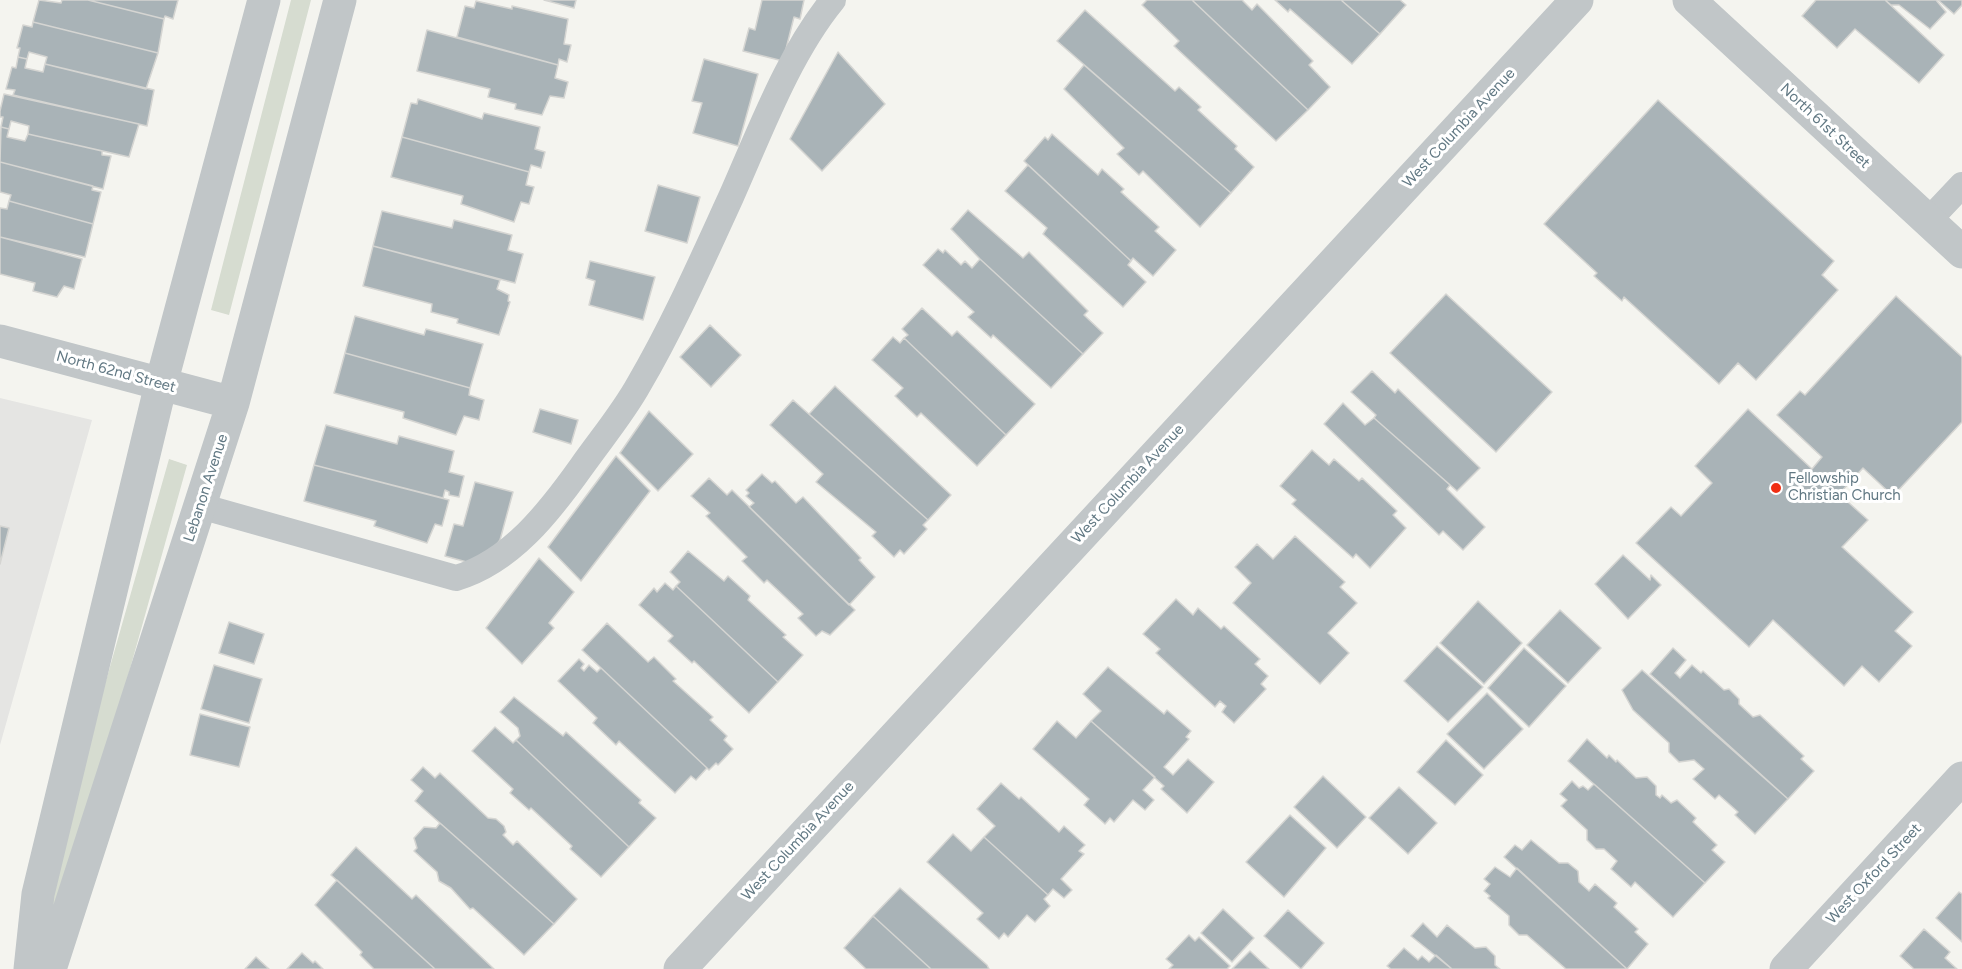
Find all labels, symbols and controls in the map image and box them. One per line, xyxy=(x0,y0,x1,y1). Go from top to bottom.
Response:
street label: West Columbia Avenue xyxy=(1399,65,1519,191)
street label: North 61st Street xyxy=(1776,80,1874,172)
street label: North 62nd Street xyxy=(54,347,178,397)
street label: West Columbia Avenue xyxy=(1068,421,1188,547)
street label: Lebanon Avenue xyxy=(180,432,232,544)
place label: Fellowship Christian Church xyxy=(1788,470,1901,505)
marker: Fellowship Christian Church xyxy=(1769,481,1783,495)
street label: West Columbia Avenue xyxy=(738,778,858,904)
street label: West Oxford Street xyxy=(1823,820,1925,928)

